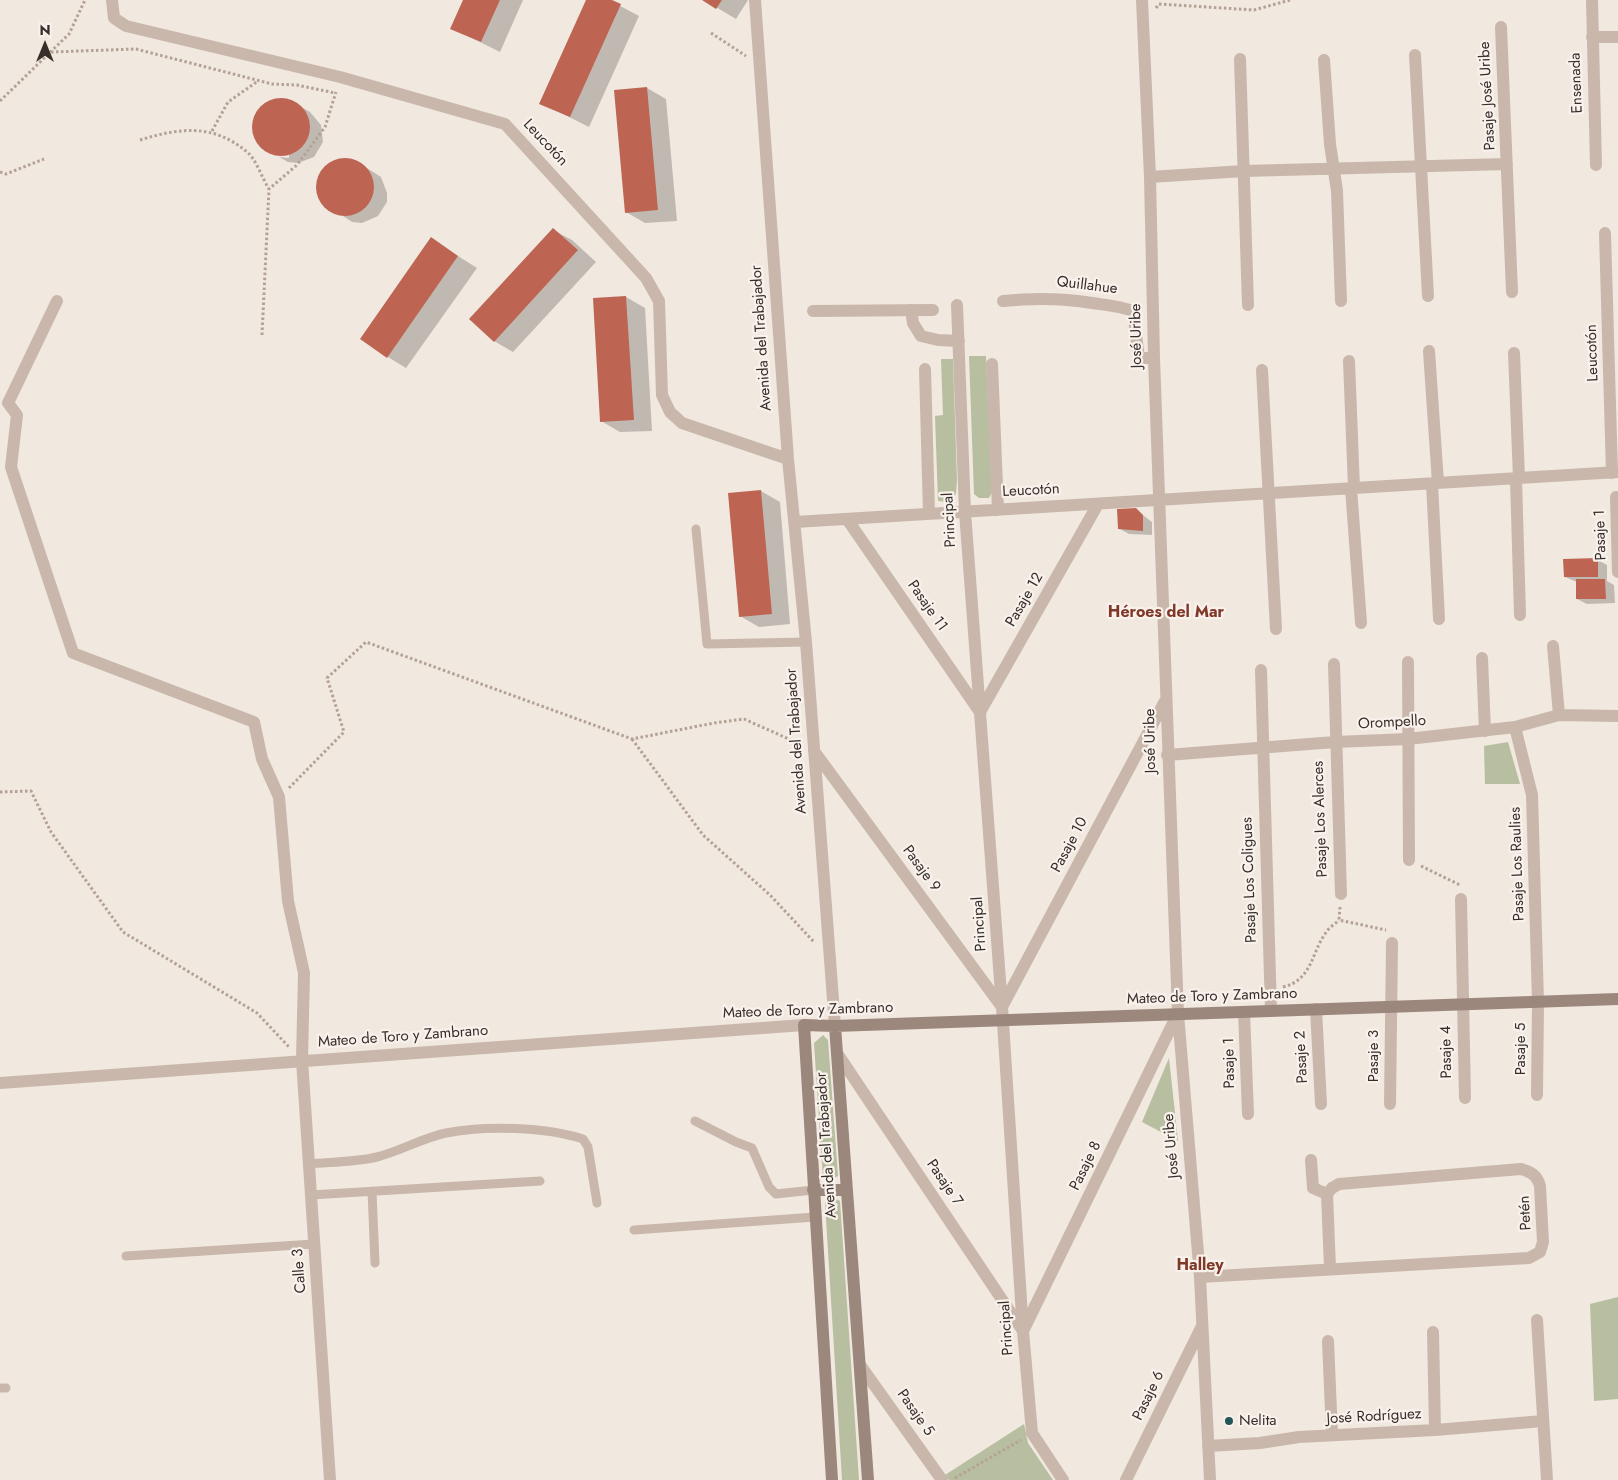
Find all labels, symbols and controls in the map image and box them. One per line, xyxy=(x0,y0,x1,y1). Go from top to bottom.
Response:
north arrow xyxy=(20,20,70,70)
text: N xyxy=(39,20,51,40)
street label: Pasaje José Uribe xyxy=(1476,41,1500,151)
street label: Ensenada xyxy=(1567,52,1587,114)
street label: Leucotón xyxy=(519,116,571,170)
street label: Avenida del Trabajador xyxy=(748,264,776,412)
street label: Quillahue xyxy=(1056,273,1118,299)
street label: José Uribe xyxy=(1127,303,1147,369)
street label: Leucotón xyxy=(1583,324,1603,382)
street label: Leucotón xyxy=(1002,481,1060,501)
street label: Principal xyxy=(940,492,960,548)
street label: Pasaje 1 xyxy=(1591,509,1611,561)
street label: Pasaje 12 xyxy=(1002,570,1048,630)
street label: Pasaje 11 xyxy=(903,577,951,635)
district label: Héroes del Mar xyxy=(1108,603,1224,623)
street label: Avenida del Trabajador xyxy=(783,667,811,815)
street label: José Uribe xyxy=(1141,708,1161,774)
street label: Orompello xyxy=(1358,712,1426,734)
street label: Pasaje Los Alerces xyxy=(1310,760,1332,878)
street label: Pasaje Los Raulies xyxy=(1507,807,1529,921)
street label: Pasaje 10 xyxy=(1048,814,1092,876)
street label: Pasaje Los Coligues xyxy=(1239,817,1261,943)
street label: Pasaje 9 xyxy=(898,842,944,896)
street label: Principal xyxy=(969,896,991,952)
street label: Mateo de Toro y Zambrano xyxy=(1126,985,1298,1009)
street label: Mateo de Toro y Zambrano xyxy=(722,999,894,1023)
street label: Mateo de Toro y Zambrano xyxy=(317,1022,489,1052)
street label: Pasaje 5 xyxy=(1512,1023,1530,1075)
street label: Pasaje 4 xyxy=(1438,1025,1456,1079)
street label: Pasaje 2 xyxy=(1292,1030,1312,1084)
street label: Pasaje 3 xyxy=(1365,1030,1383,1082)
street label: Pasaje 1 xyxy=(1221,1037,1239,1089)
street label: Avenida del Trabajador xyxy=(813,1071,841,1219)
street label: José Uribe xyxy=(1160,1113,1184,1179)
street label: Pasaje 8 xyxy=(1066,1139,1106,1193)
street label: Pasaje 7 xyxy=(922,1156,966,1210)
street label: Petén xyxy=(1516,1195,1536,1231)
street label: Calle 3 xyxy=(289,1248,311,1294)
district label: Halley xyxy=(1176,1256,1224,1276)
street label: Principal xyxy=(996,1300,1018,1356)
street label: Pasaje 6 xyxy=(1129,1368,1169,1424)
street label: Pasaje 5 xyxy=(893,1386,937,1440)
street label: José Rodríguez xyxy=(1326,1406,1422,1428)
place label: Nelita xyxy=(1239,1412,1277,1430)
marker: Nelita xyxy=(1223,1415,1235,1427)

